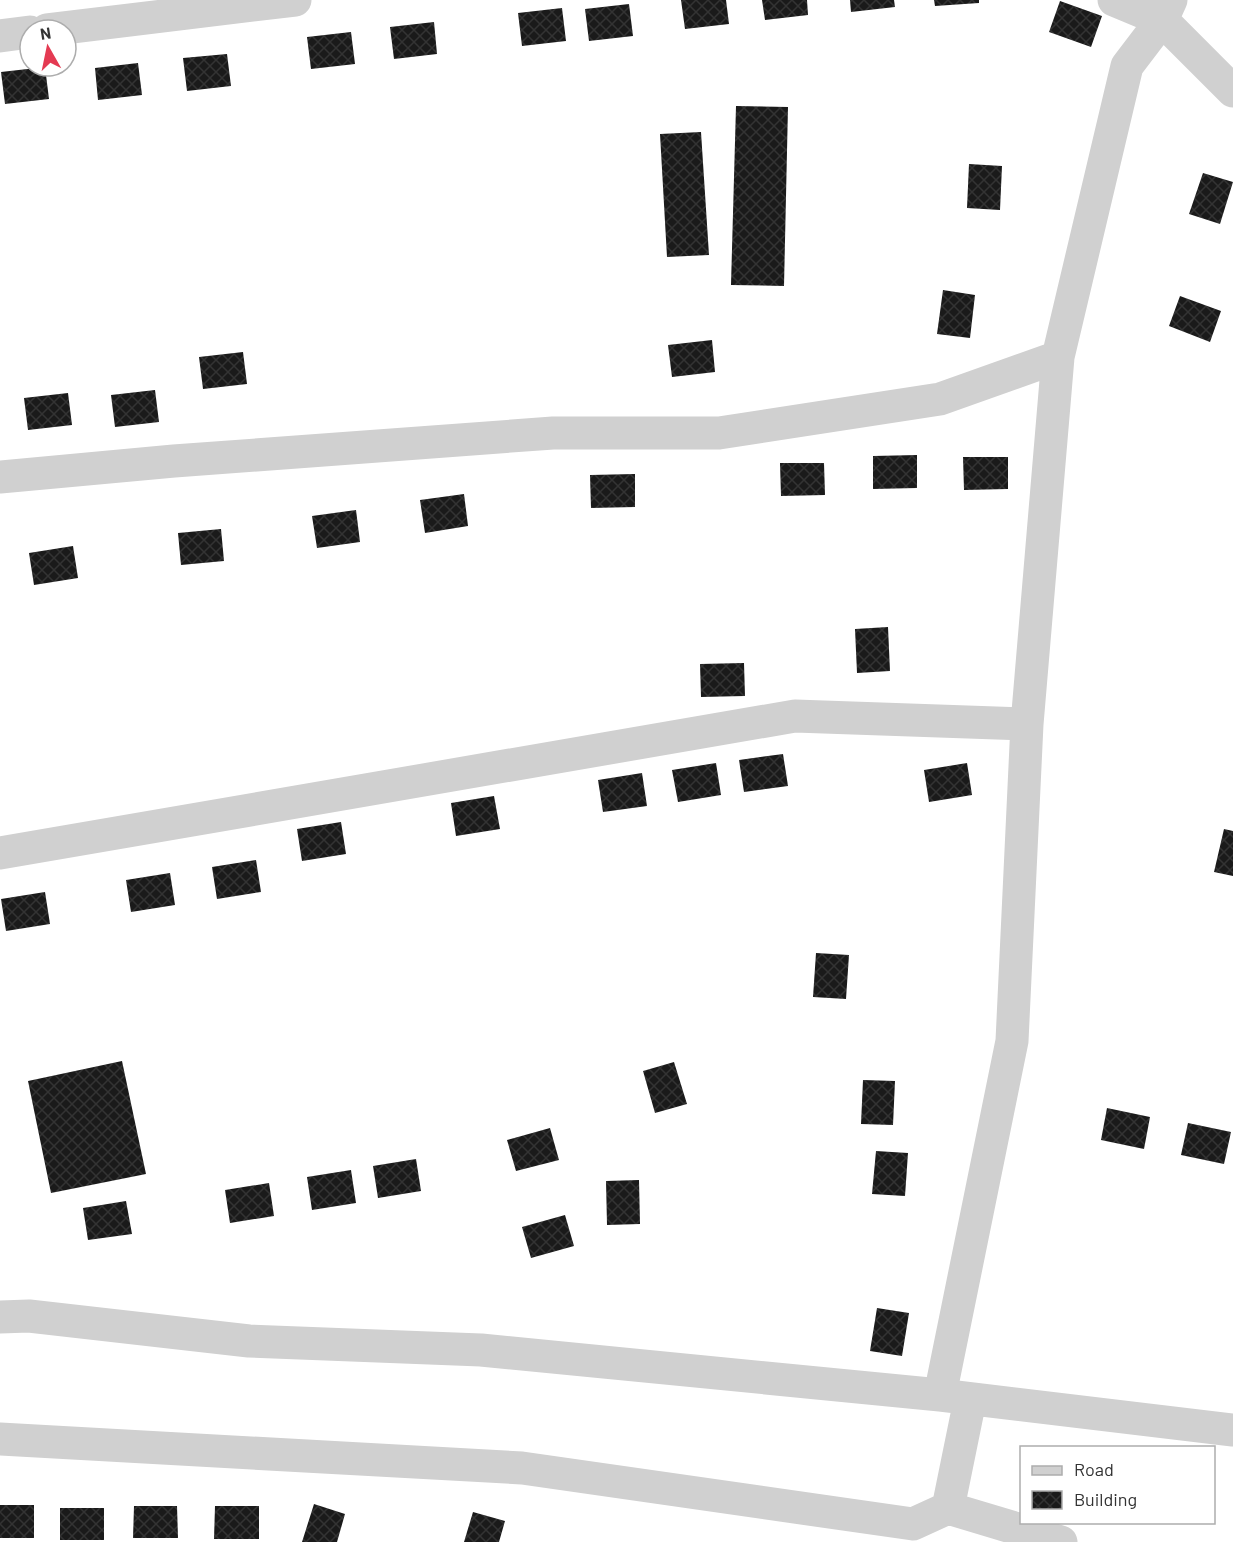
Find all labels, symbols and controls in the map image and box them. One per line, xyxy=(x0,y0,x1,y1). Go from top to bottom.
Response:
north arrow xyxy=(18,18,78,78)
text: N xyxy=(39,22,52,43)
legend xyxy=(1020,1446,1215,1524)
text: Road xyxy=(1074,1458,1114,1480)
text: Building xyxy=(1074,1488,1137,1510)

